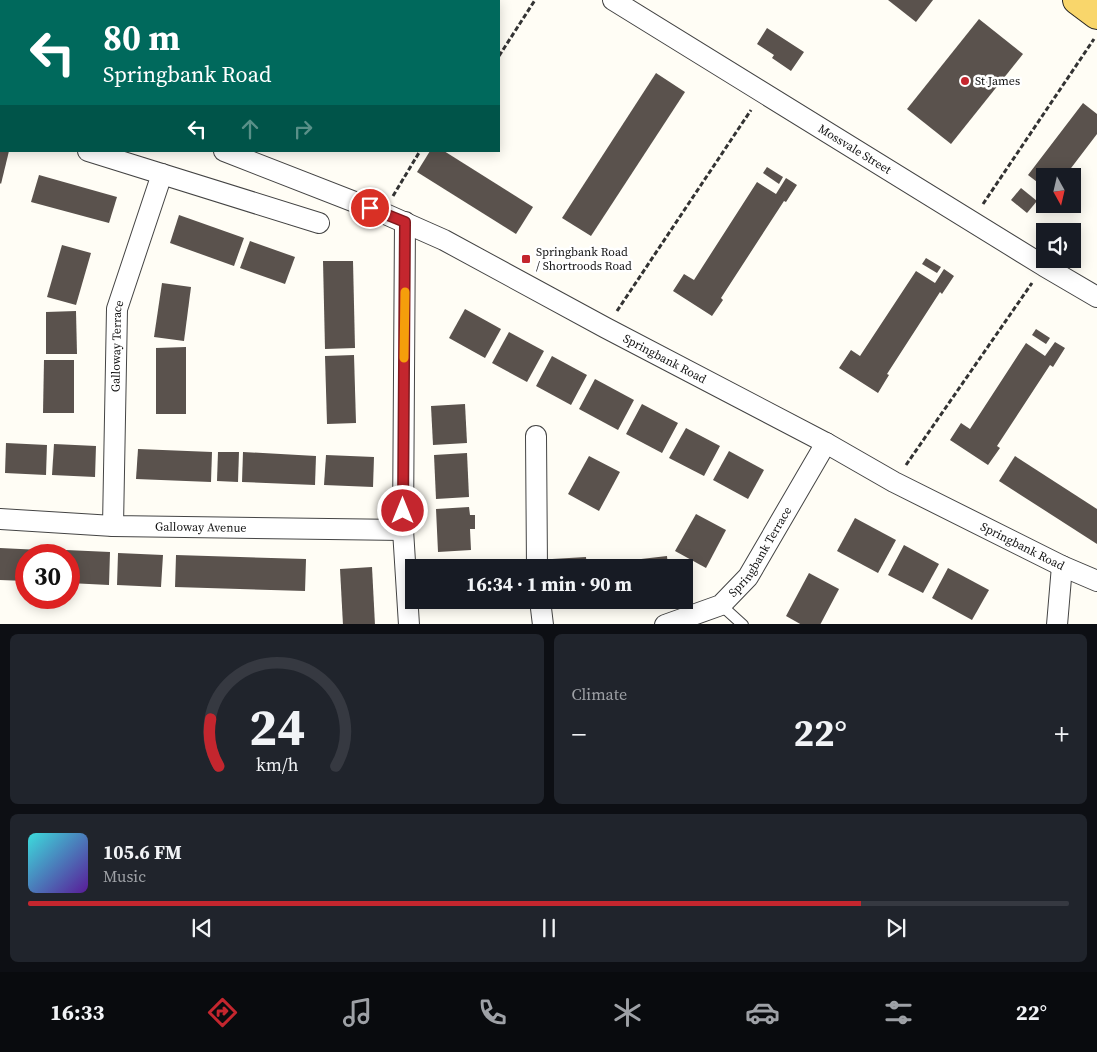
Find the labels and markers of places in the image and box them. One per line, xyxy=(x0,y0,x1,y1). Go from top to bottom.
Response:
place label: St James xyxy=(975,73,1020,89)
marker: St James xyxy=(959,75,971,87)
pin xyxy=(349,187,391,229)
place label: Springbank Road / Shortroods Road xyxy=(536,244,632,274)
marker: Springbank Road / Shortroods Road xyxy=(520,253,532,265)

